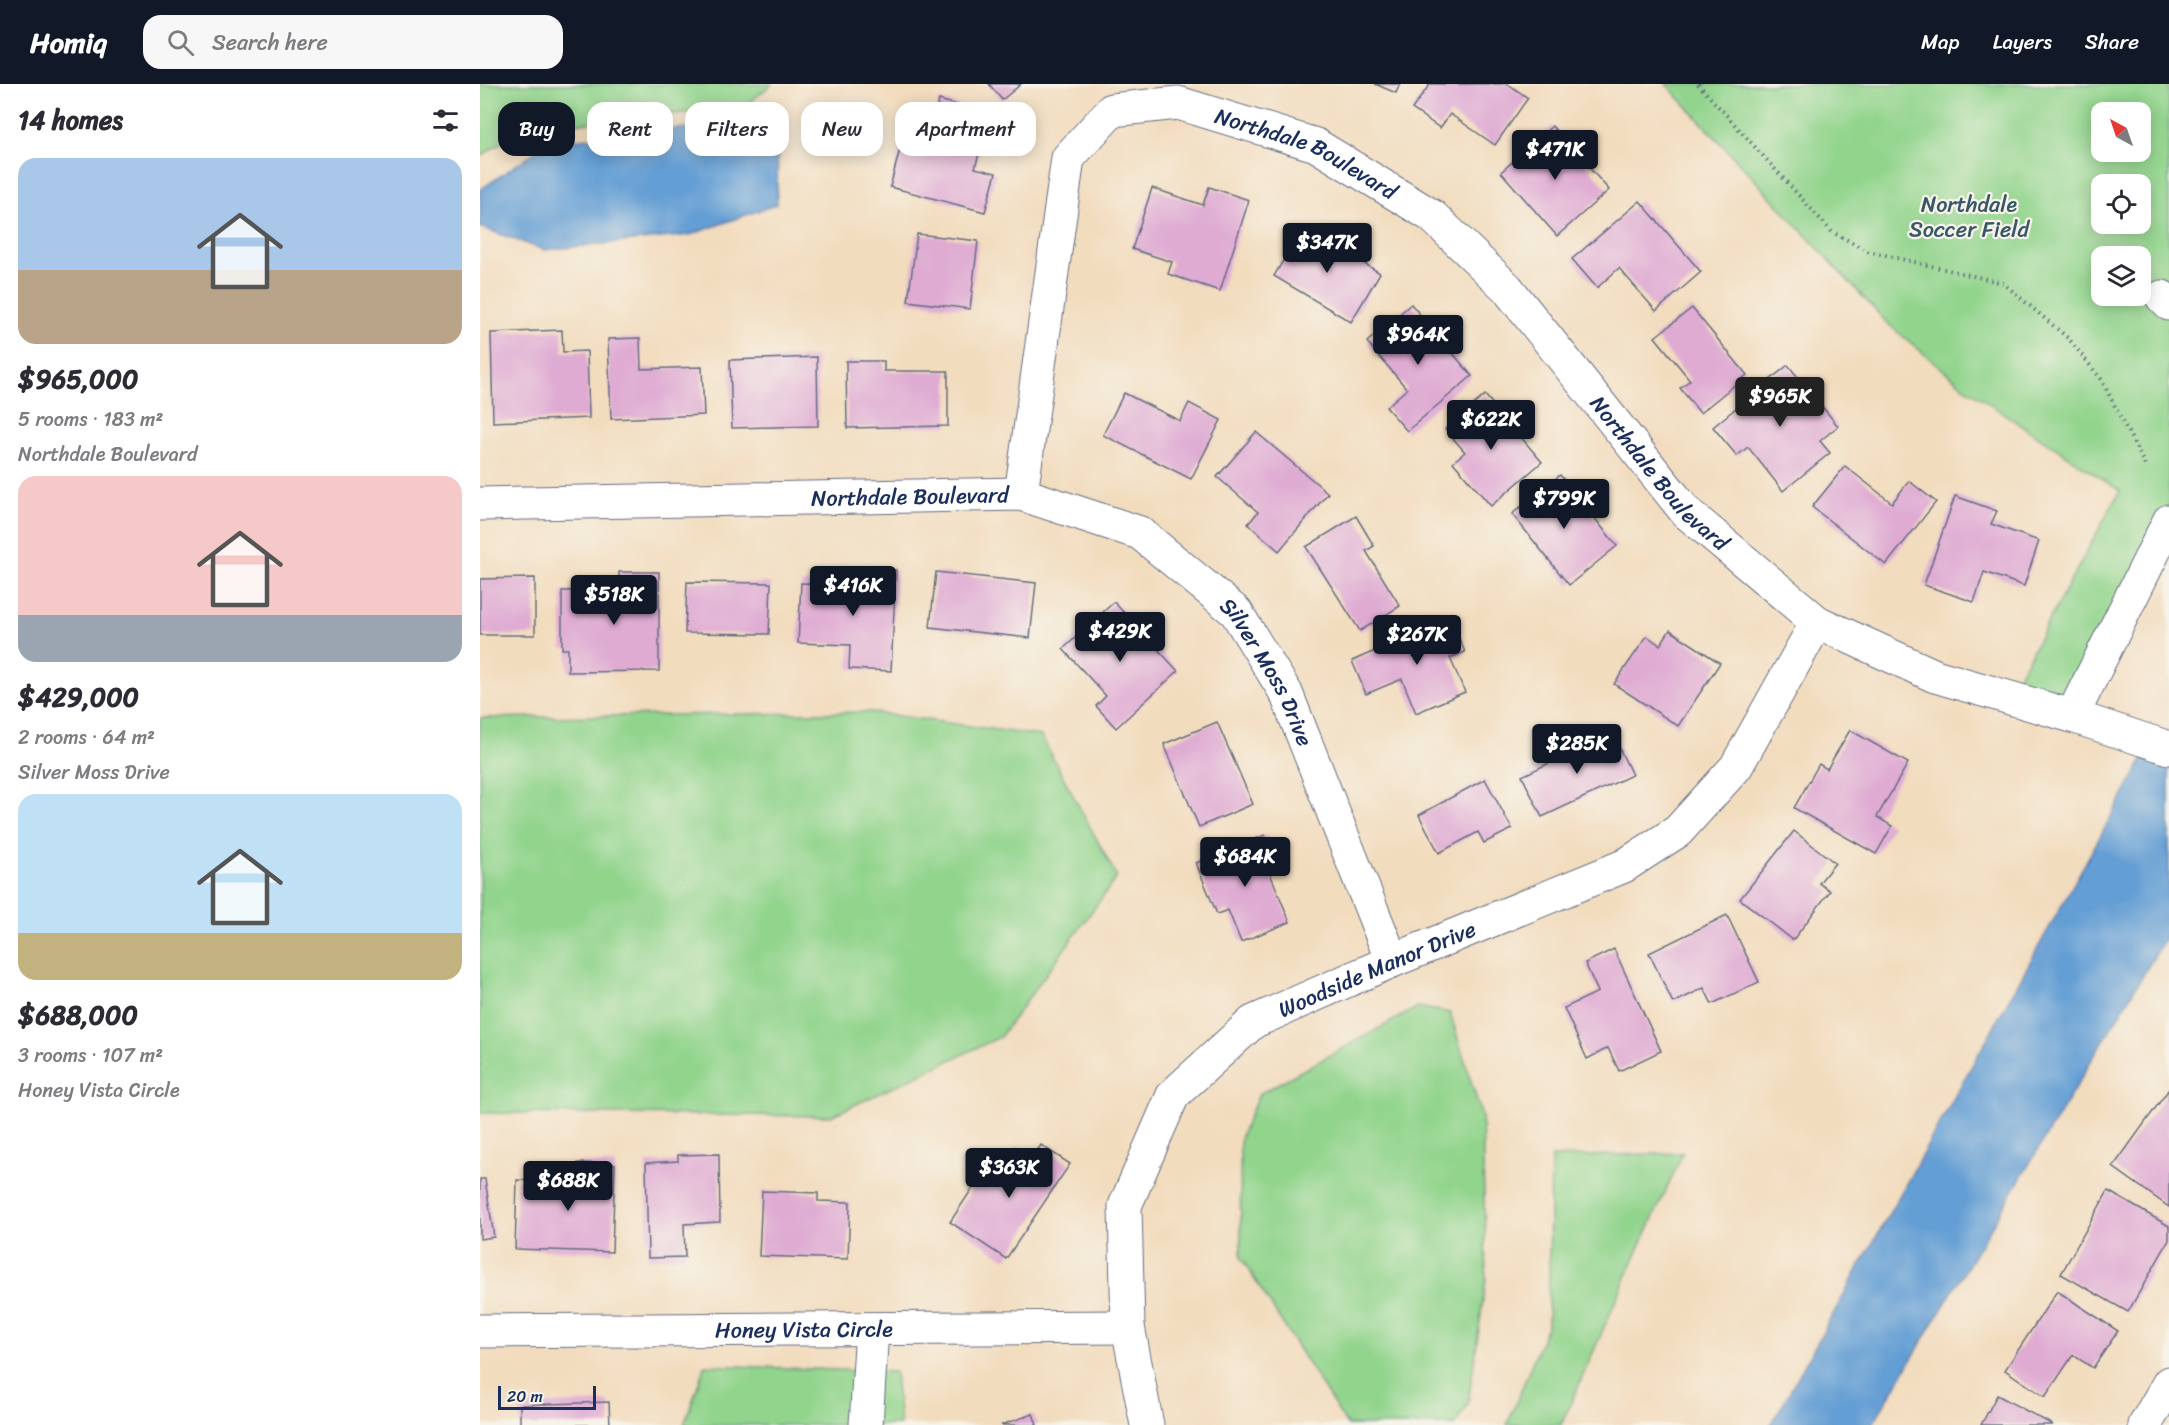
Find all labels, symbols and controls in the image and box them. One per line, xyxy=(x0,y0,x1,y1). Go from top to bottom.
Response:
search box xyxy=(143,15,563,69)
text: Homiq xyxy=(30,18,107,67)
text: Search here xyxy=(212,23,328,62)
text: Map xyxy=(1921,23,1960,61)
text: Layers xyxy=(1993,23,2052,61)
text: Share xyxy=(2085,23,2139,61)
icon: search xyxy=(164,26,197,59)
street label: Northdale Boulevard xyxy=(1210,96,1406,211)
text: 14 homes xyxy=(18,97,123,143)
chip: Buy xyxy=(498,102,575,156)
chip: Rent xyxy=(587,102,673,156)
chip: Filters xyxy=(685,102,789,156)
chip: New xyxy=(801,102,883,156)
chip: Apartment xyxy=(895,102,1036,156)
north arrow xyxy=(2091,102,2151,162)
map controls xyxy=(2091,102,2151,306)
icon: filters xyxy=(429,104,462,137)
pin: $471K xyxy=(1513,130,1597,181)
text: $471K xyxy=(1526,132,1584,167)
button: locate xyxy=(2091,174,2151,234)
park label: Northdale Soccer Field xyxy=(1909,185,2031,249)
icon: home xyxy=(186,197,294,305)
pin: $347K xyxy=(1285,223,1369,274)
text: $347K xyxy=(1297,225,1357,260)
button: layers xyxy=(2091,246,2151,306)
pin: $964K xyxy=(1376,315,1460,366)
text: $964K xyxy=(1387,317,1449,352)
text: $965,000 xyxy=(18,356,138,402)
pin: $965K xyxy=(1738,377,1822,428)
text: $965K xyxy=(1749,379,1811,414)
street label: Northdale Boulevard xyxy=(1580,386,1739,562)
pin: $622K xyxy=(1449,400,1533,451)
text: 5 rooms · 183 m² xyxy=(18,402,163,437)
text: $622K xyxy=(1461,402,1521,437)
text: Northdale Boulevard xyxy=(18,437,197,472)
street label: Northdale Boulevard xyxy=(811,475,1010,518)
pin: $799K xyxy=(1522,479,1606,530)
text: $799K xyxy=(1533,481,1595,516)
icon: home xyxy=(186,515,294,623)
pin: $416K xyxy=(811,566,895,617)
text: $416K xyxy=(824,568,882,603)
pin: $518K xyxy=(572,575,656,626)
text: $518K xyxy=(585,577,643,612)
street label: Silver Moss Drive xyxy=(1211,587,1324,752)
pin: $429K xyxy=(1078,612,1162,663)
text: $429K xyxy=(1089,614,1151,649)
pin: $267K xyxy=(1375,615,1459,666)
text: $267K xyxy=(1387,617,1447,652)
text: $429,000 xyxy=(18,674,139,720)
text: 2 rooms · 64 m² xyxy=(18,720,155,755)
pin: $285K xyxy=(1535,724,1619,775)
text: $285K xyxy=(1546,726,1608,761)
text: Silver Moss Drive xyxy=(18,755,170,790)
icon: home xyxy=(186,833,294,941)
pin: $684K xyxy=(1203,837,1287,888)
text: $684K xyxy=(1214,839,1276,874)
street label: Woodside Manor Drive xyxy=(1272,910,1482,1029)
text: $688,000 xyxy=(18,992,138,1038)
text: 3 rooms · 107 m² xyxy=(18,1038,163,1073)
text: Honey Vista Circle xyxy=(18,1073,180,1108)
pin: $363K xyxy=(967,1148,1051,1199)
text: $363K xyxy=(980,1150,1038,1185)
pin: $688K xyxy=(526,1161,610,1212)
text: $688K xyxy=(537,1163,599,1198)
street label: Honey Vista Circle xyxy=(715,1309,893,1350)
text: 20 m xyxy=(507,1382,543,1411)
scale bar xyxy=(498,1383,596,1410)

